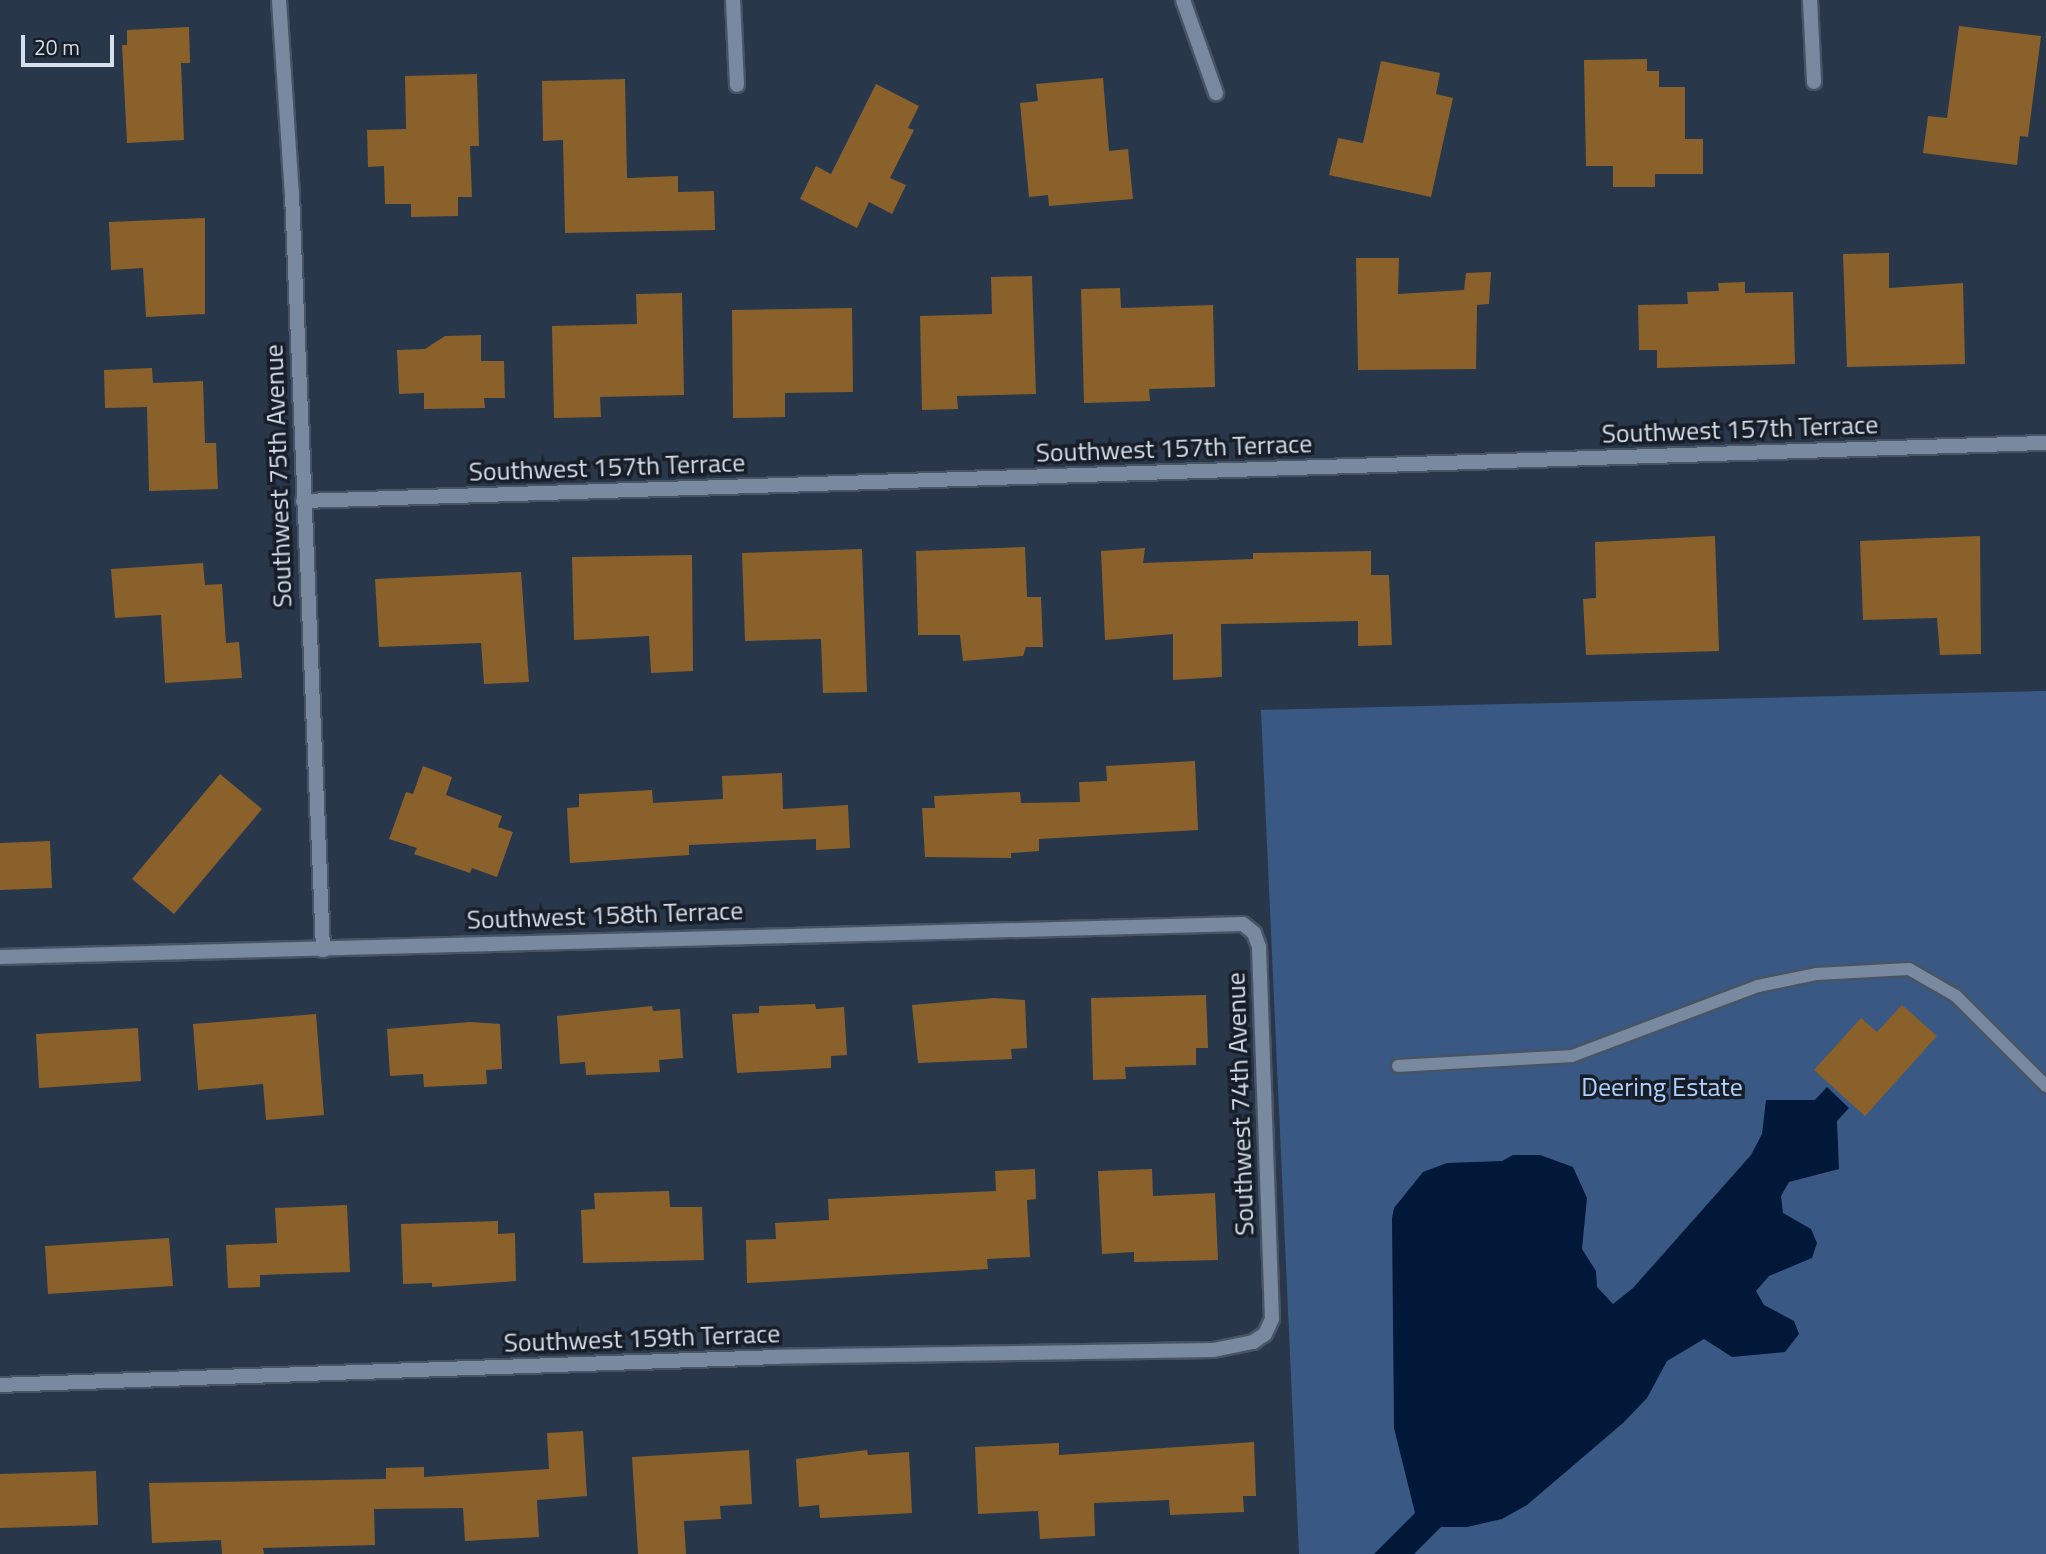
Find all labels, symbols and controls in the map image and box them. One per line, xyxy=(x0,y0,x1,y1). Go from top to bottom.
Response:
scale bar xyxy=(24,21,117,65)
text: 20 m xyxy=(34,31,80,63)
street label: Southwest 75th Avenue xyxy=(258,344,298,608)
street label: Southwest 157th Terrace xyxy=(1601,409,1879,449)
street label: Southwest 157th Terrace xyxy=(1035,428,1313,468)
street label: Southwest 157th Terrace xyxy=(468,447,746,487)
street label: Southwest 158th Terrace xyxy=(466,895,744,935)
street label: Southwest 74th Avenue xyxy=(1220,972,1260,1236)
park label: Deering Estate xyxy=(1581,1071,1743,1103)
street label: Southwest 159th Terrace xyxy=(503,1318,781,1358)

